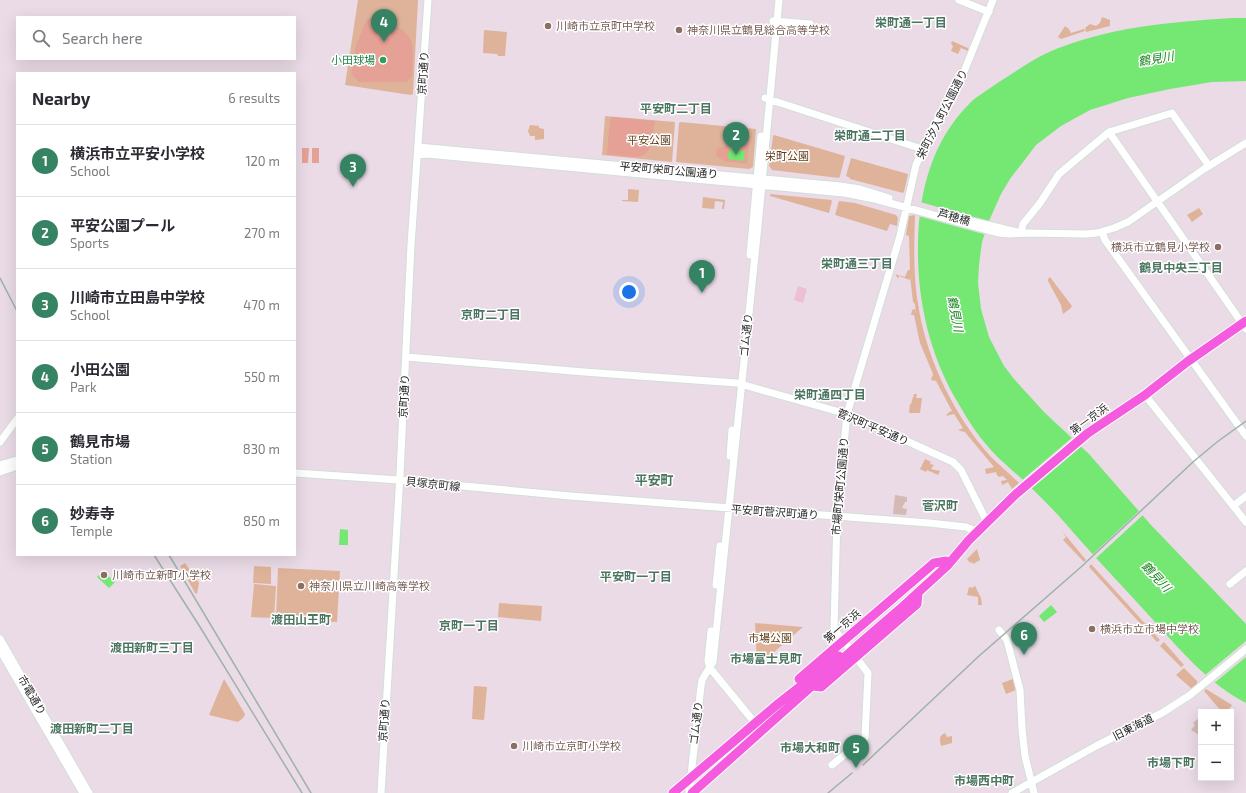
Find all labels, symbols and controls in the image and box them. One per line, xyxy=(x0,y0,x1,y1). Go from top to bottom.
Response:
pin: 4 xyxy=(371,9,397,42)
district label: 栄町通一丁目 xyxy=(875,15,947,29)
search box xyxy=(16,16,296,60)
place label: 川崎市立京町中学校 xyxy=(556,19,655,32)
marker: 川崎市立京町中学校 xyxy=(543,21,553,31)
place label: 神奈川県立鶴見総合高等学校 xyxy=(687,23,830,36)
marker: 神奈川県立鶴見総合高等学校 xyxy=(674,25,684,35)
icon: search xyxy=(30,27,52,49)
text: Search here xyxy=(62,29,143,47)
water label: 鶴見川 xyxy=(1137,48,1177,68)
street label: 京町通り xyxy=(414,51,431,95)
place label: 小田球場 xyxy=(331,53,375,66)
marker: 小田球場 xyxy=(378,55,388,65)
street label: 栄町汐入町公園通り xyxy=(913,67,970,161)
text: Nearby xyxy=(32,88,90,108)
text: 6 results xyxy=(228,90,280,106)
district label: 平安町二丁目 xyxy=(640,101,712,115)
pin: 2 xyxy=(723,122,749,155)
district label: 栄町通二丁目 xyxy=(834,128,906,142)
park label: 平安公園 xyxy=(627,133,671,146)
text: 横浜市立平安小学校 xyxy=(70,144,205,162)
park label: 栄町公園 xyxy=(765,149,809,162)
text: 1 xyxy=(42,153,48,169)
text: 120 m xyxy=(245,153,280,169)
pin: 3 xyxy=(340,154,366,187)
street label: 平安町栄町公園通り xyxy=(619,159,719,180)
text: School xyxy=(70,163,110,179)
street label: 芦穂橋 xyxy=(936,206,972,227)
text: 平安公園プール xyxy=(70,216,175,234)
text: 2 xyxy=(41,225,49,241)
text: 270 m xyxy=(244,225,280,241)
text: Sports xyxy=(70,235,109,251)
place label: 横浜市立鶴見小学校 xyxy=(1111,240,1210,253)
marker: 横浜市立鶴見小学校 xyxy=(1213,242,1223,252)
district label: 栄町通三丁目 xyxy=(821,256,893,270)
pin: 1 xyxy=(689,260,715,293)
district label: 鶴見中央三丁目 xyxy=(1139,260,1223,274)
your location xyxy=(619,282,639,302)
text: 川崎市立田島中学校 xyxy=(70,288,205,306)
water label: 鶴見川 xyxy=(946,295,967,335)
text: 3 xyxy=(41,297,49,313)
text: 470 m xyxy=(243,297,280,313)
text: School xyxy=(70,307,110,323)
district label: 京町二丁目 xyxy=(461,307,521,321)
street label: ゴム通り xyxy=(737,312,754,358)
text: 小田公園 xyxy=(70,360,130,378)
text: 4 xyxy=(41,369,49,385)
text: 550 m xyxy=(244,369,280,385)
street label: 京町通り xyxy=(396,374,411,418)
text: Park xyxy=(70,379,97,395)
district label: 栄町通四丁目 xyxy=(794,387,866,401)
street label: 第一京浜 xyxy=(1067,400,1110,437)
street label: 菅沢町平安通り xyxy=(835,406,911,448)
text: 鶴見市場 xyxy=(70,432,130,450)
street label: 市場町栄町公園通り xyxy=(829,436,850,536)
text: 5 xyxy=(41,441,49,457)
text: 830 m xyxy=(243,441,280,457)
text: Station xyxy=(70,451,112,467)
district label: 平安町 xyxy=(634,472,674,488)
street label: 貝塚京町線 xyxy=(405,474,461,493)
district label: 菅沢町 xyxy=(922,498,958,512)
street label: 平安町菅沢町通り xyxy=(731,502,819,521)
text: 妙寿寺 xyxy=(70,504,115,522)
text: 6 xyxy=(41,513,49,529)
text: 850 m xyxy=(243,513,280,529)
text: Temple xyxy=(70,523,113,539)
water label: 鶴見川 xyxy=(1139,558,1175,596)
place label: 川崎市立新町小学校 xyxy=(112,568,211,581)
district label: 平安町一丁目 xyxy=(600,569,672,583)
marker: 川崎市立新町小学校 xyxy=(99,570,109,580)
place label: 神奈川県立川崎高等学校 xyxy=(309,579,430,592)
marker: 神奈川県立川崎高等学校 xyxy=(296,581,306,591)
street label: 第一京浜 xyxy=(821,606,863,645)
district label: 渡田山王町 xyxy=(271,612,331,626)
district label: 京町一丁目 xyxy=(439,618,499,632)
pin: 6 xyxy=(1011,622,1037,655)
place label: 横浜市立市場中学校 xyxy=(1100,622,1199,635)
marker: 横浜市立市場中学校 xyxy=(1087,624,1097,634)
park label: 市場公園 xyxy=(748,631,792,644)
district label: 渡田新町三丁目 xyxy=(110,640,194,654)
district label: 市場富士見町 xyxy=(730,651,802,665)
street label: 市電通り xyxy=(16,672,49,717)
street label: 京町通り xyxy=(375,698,392,742)
street label: ゴム通り xyxy=(686,700,705,746)
map controls xyxy=(1198,709,1234,781)
button: + xyxy=(1198,709,1234,745)
street label: 旧東海道 xyxy=(1110,711,1155,742)
district label: 渡田新町二丁目 xyxy=(50,721,134,735)
pin: 5 xyxy=(843,735,869,768)
place label: 川崎市立京町小学校 xyxy=(522,739,621,752)
district label: 市場大和町 xyxy=(780,740,840,754)
marker: 川崎市立京町小学校 xyxy=(509,741,519,751)
button: − xyxy=(1198,745,1234,781)
district label: 市場下町 xyxy=(1147,755,1195,769)
district label: 市場西中町 xyxy=(954,773,1014,787)

